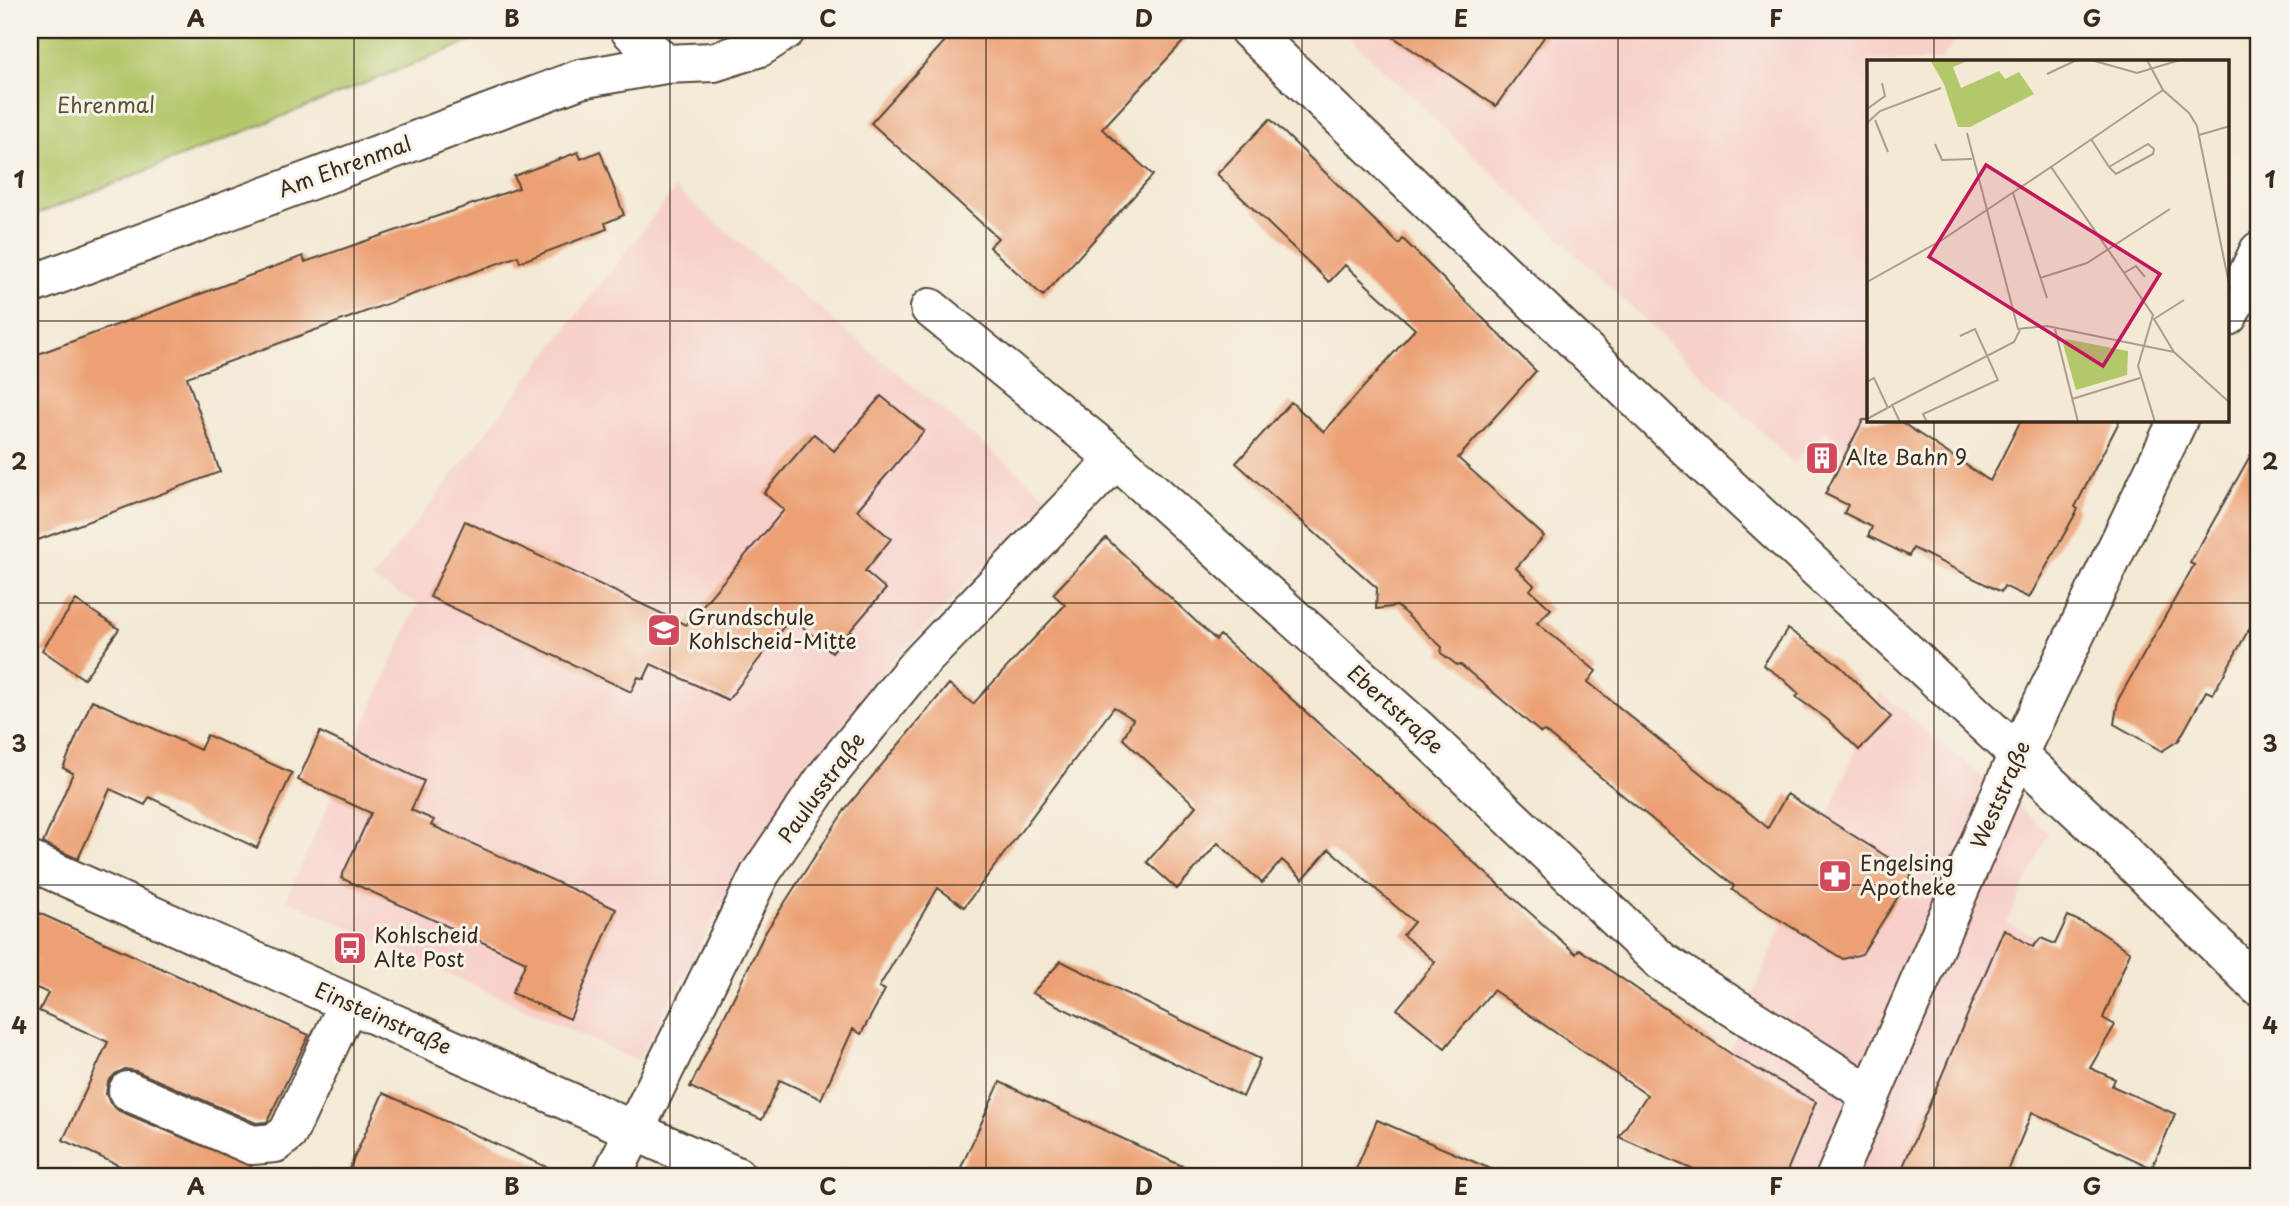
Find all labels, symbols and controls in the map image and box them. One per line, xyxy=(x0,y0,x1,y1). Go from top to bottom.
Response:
text: A xyxy=(187,0,205,35)
text: B xyxy=(504,0,520,35)
text: C xyxy=(819,0,837,35)
text: D xyxy=(1135,0,1153,35)
text: E xyxy=(1454,0,1468,35)
text: F xyxy=(1769,0,1783,35)
text: G xyxy=(2083,0,2101,35)
inset map xyxy=(1867,60,2230,422)
park label: Ehrenmal xyxy=(57,88,155,120)
street label: Am Ehrenmal xyxy=(273,126,415,204)
text: 1 xyxy=(14,161,25,196)
text: 1 xyxy=(2265,161,2276,196)
building icon: Alte Bahn 9 xyxy=(1803,439,1841,477)
place label: Alte Bahn 9 xyxy=(1846,440,1967,472)
text: 2 xyxy=(11,443,27,478)
text: 2 xyxy=(2262,443,2278,478)
place label: Grundschule Kohlscheid-Mitte xyxy=(688,600,857,656)
school or university icon: Grundschule Kohlscheid-Mitte xyxy=(645,611,683,649)
street label: Ebertstraße xyxy=(1341,656,1452,761)
text: 3 xyxy=(11,725,27,760)
street label: Paulusstraße xyxy=(769,725,872,849)
text: 3 xyxy=(2262,725,2278,760)
street label: Weststraße xyxy=(1961,735,2037,853)
place label: Engelsing Apotheke xyxy=(1860,846,1956,902)
pharmacy icon: Engelsing Apotheke xyxy=(1816,857,1854,895)
place label: Kohlscheid Alte Post xyxy=(374,918,479,974)
bus stop icon: Kohlscheid Alte Post xyxy=(331,929,369,967)
street label: Einsteinstraße xyxy=(310,973,457,1062)
text: 4 xyxy=(11,1007,27,1042)
text: 4 xyxy=(2262,1007,2278,1042)
text: A xyxy=(187,1168,205,1203)
text: B xyxy=(504,1168,520,1203)
text: C xyxy=(819,1168,837,1203)
text: D xyxy=(1135,1168,1153,1203)
text: E xyxy=(1454,1168,1468,1203)
text: F xyxy=(1769,1168,1783,1203)
text: G xyxy=(2083,1168,2101,1203)

